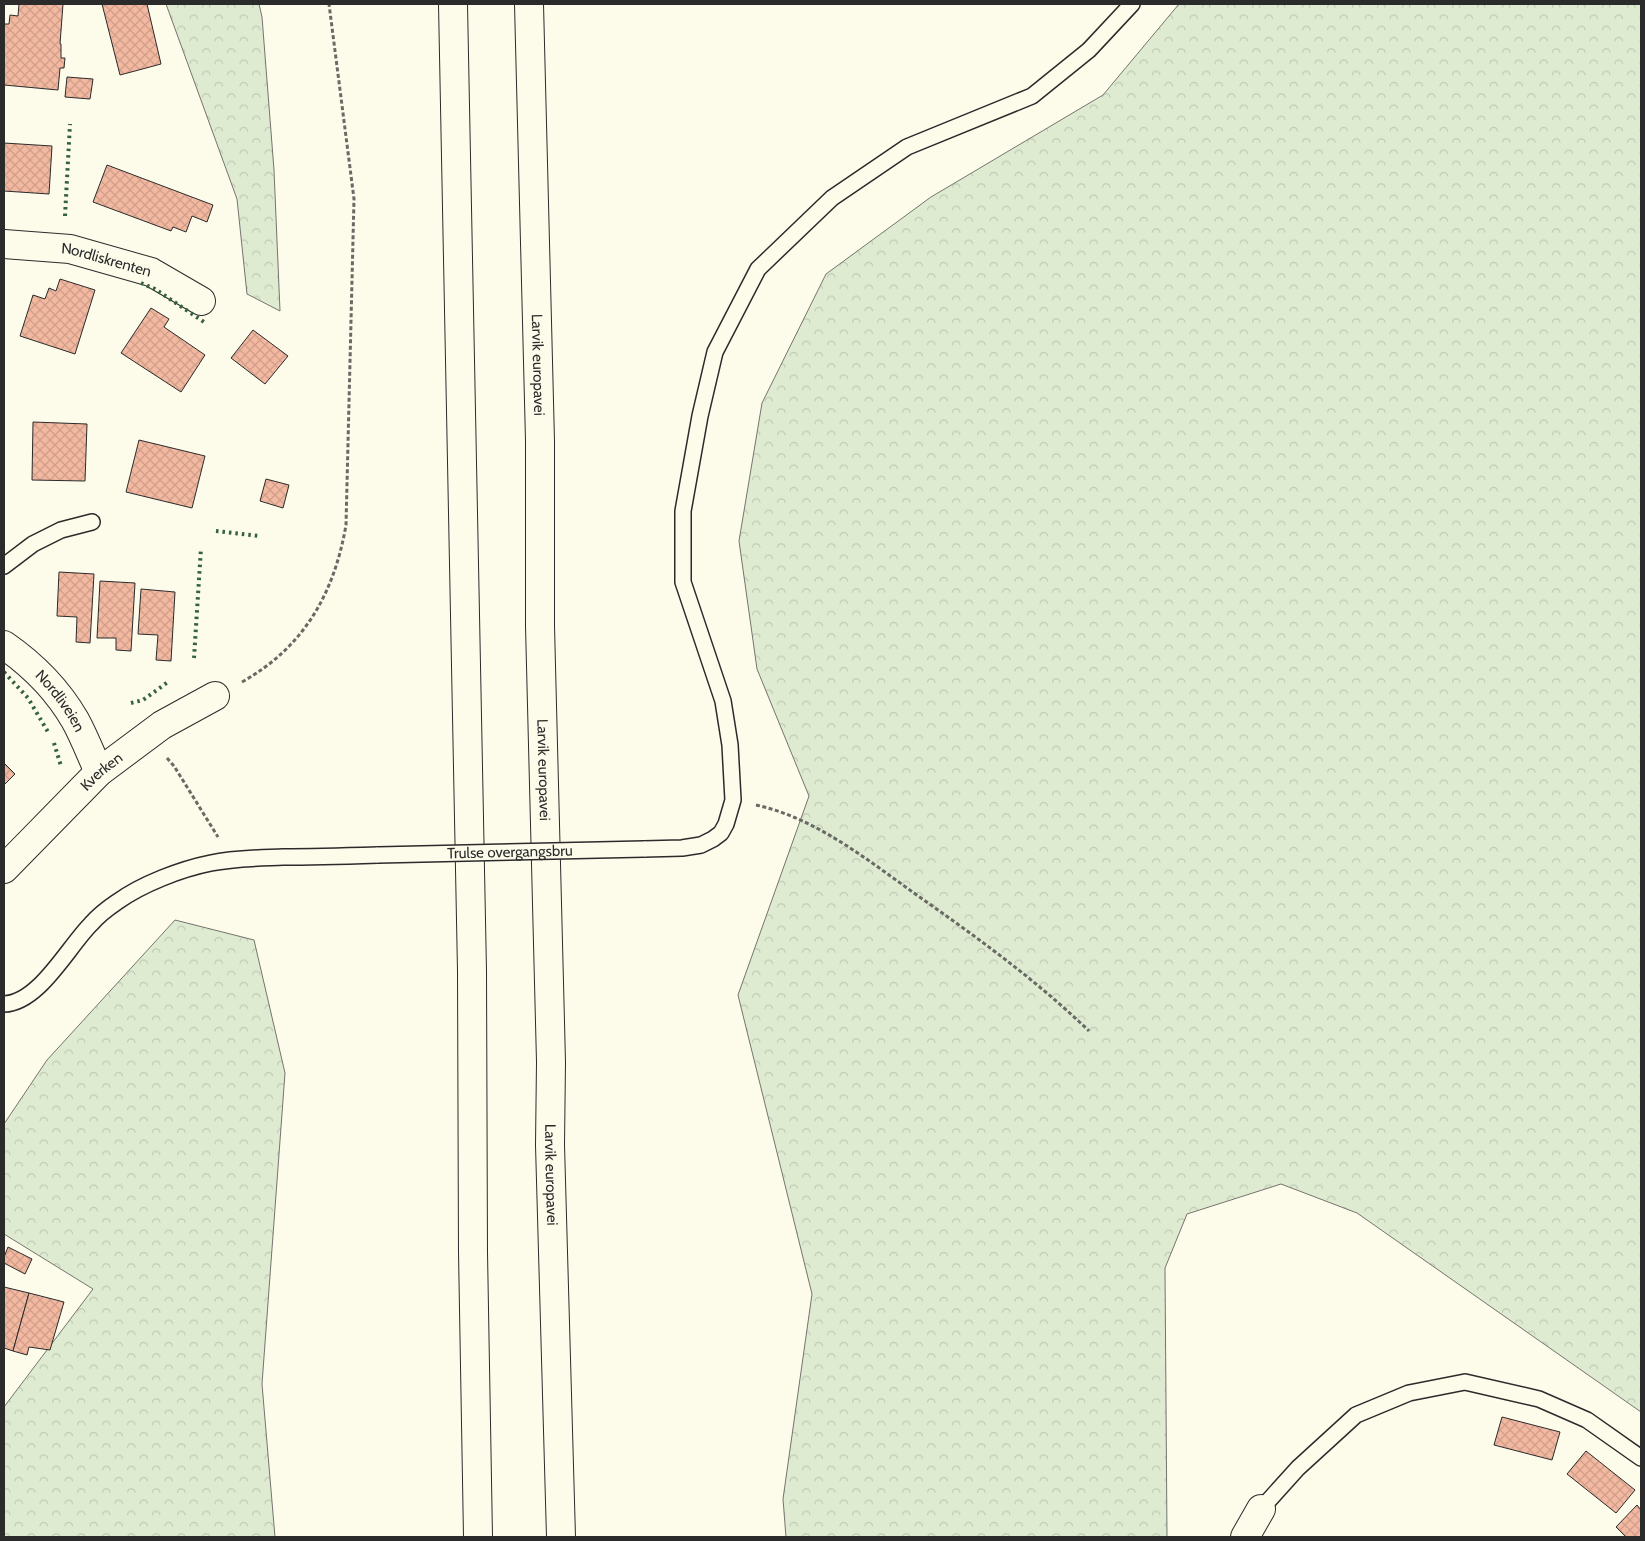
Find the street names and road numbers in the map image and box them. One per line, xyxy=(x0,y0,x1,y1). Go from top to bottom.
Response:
street label: Nordliskrenten xyxy=(61,239,153,281)
street label: Larvik europavei xyxy=(528,314,548,416)
street label: Nordliveien xyxy=(32,666,89,735)
street label: Larvik europavei xyxy=(533,719,554,821)
street label: Kverken xyxy=(77,749,126,795)
street label: Trulse overgangsbru xyxy=(447,842,573,862)
street label: Larvik europavei xyxy=(541,1124,561,1226)

